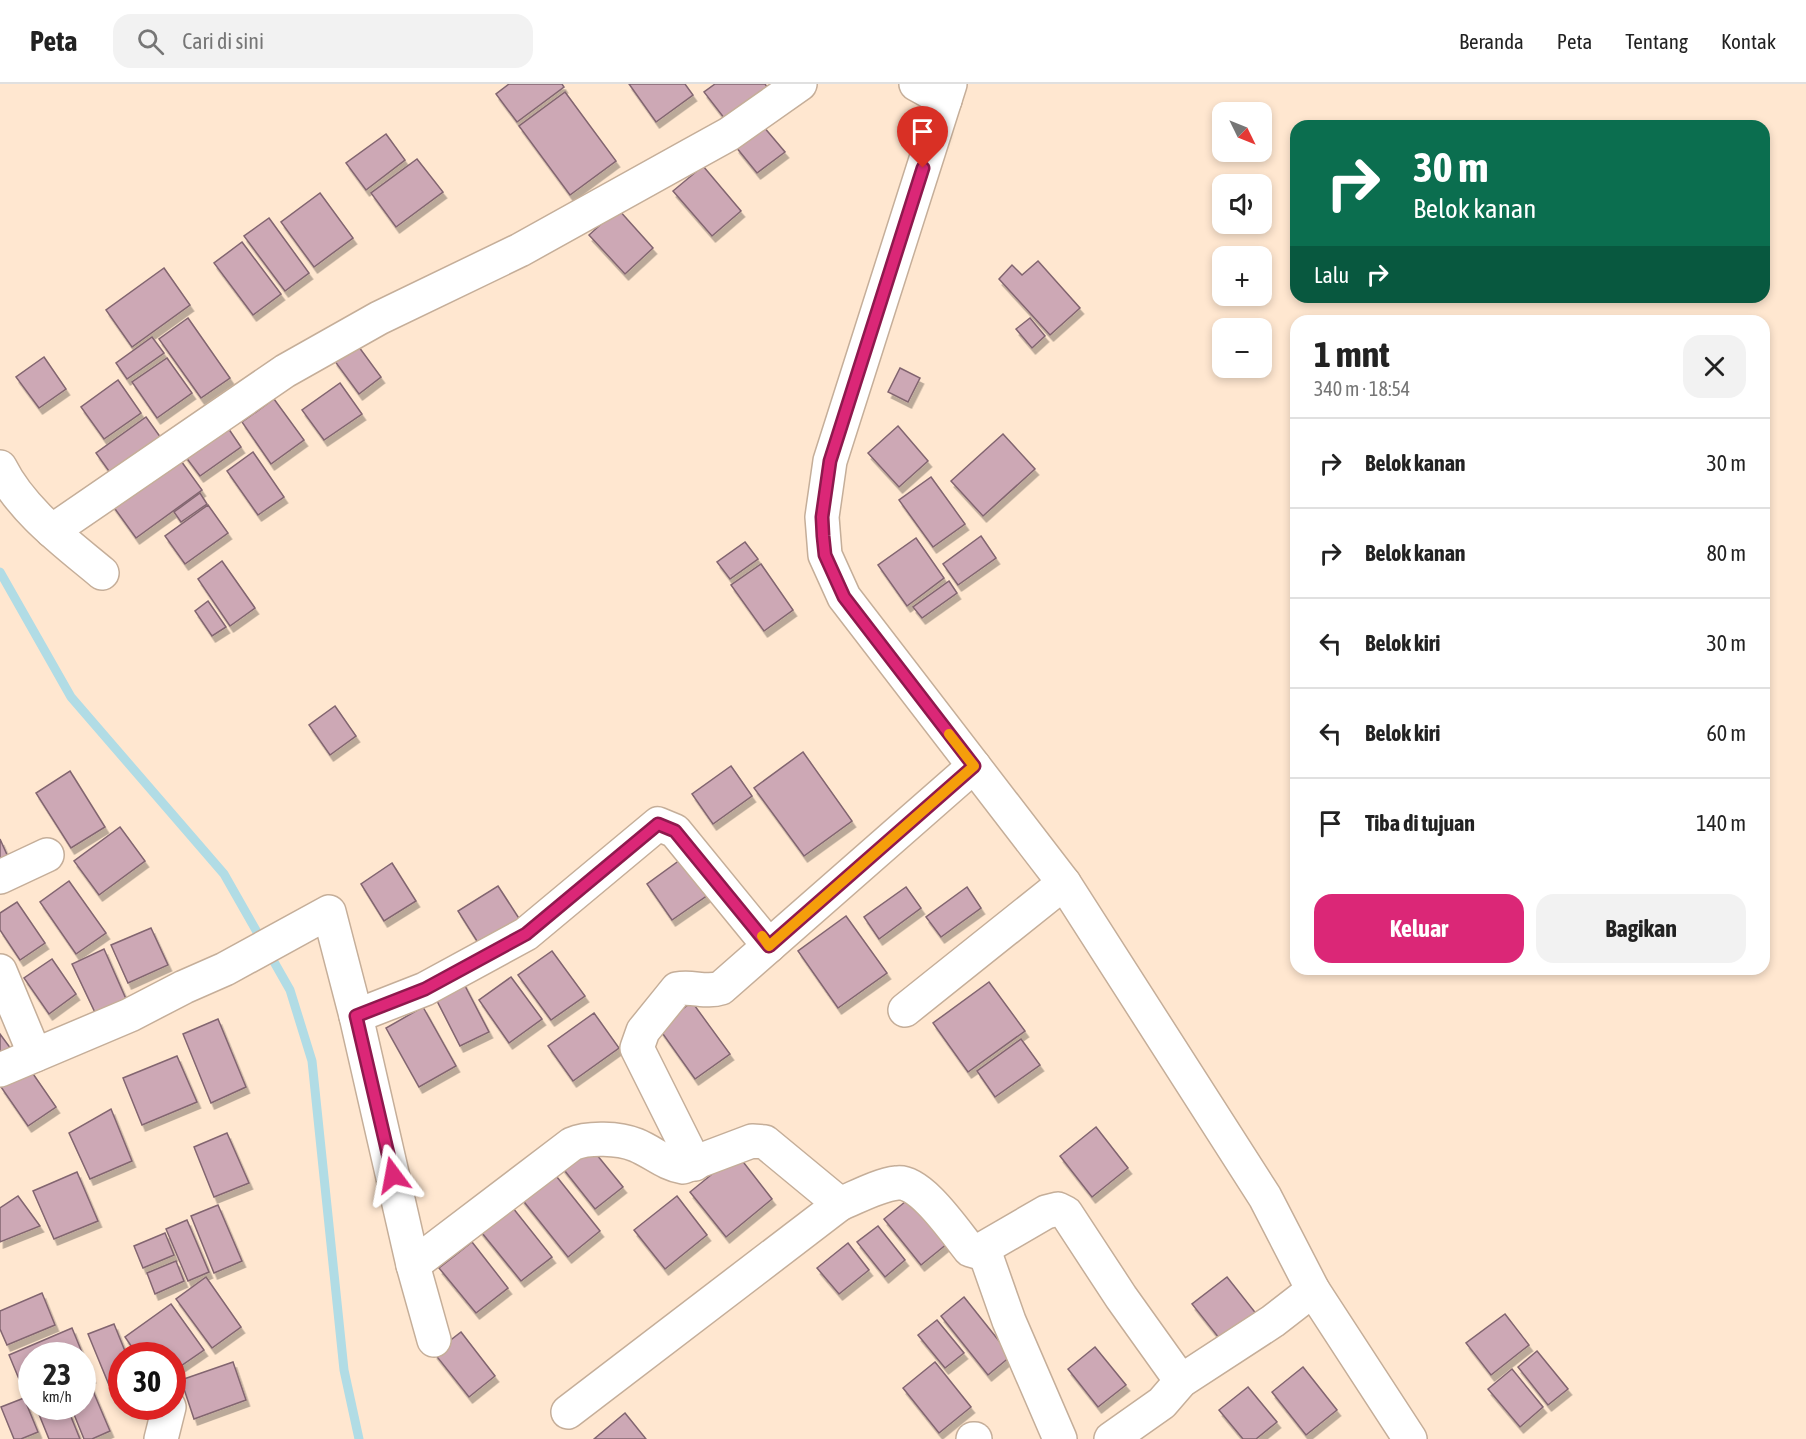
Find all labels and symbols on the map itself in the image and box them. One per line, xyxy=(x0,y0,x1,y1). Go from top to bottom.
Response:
north arrow xyxy=(1212,102,1272,162)
pin xyxy=(897,106,948,168)
position arrow xyxy=(361,1143,425,1207)
speed limit sign: 30 xyxy=(108,1342,186,1420)

